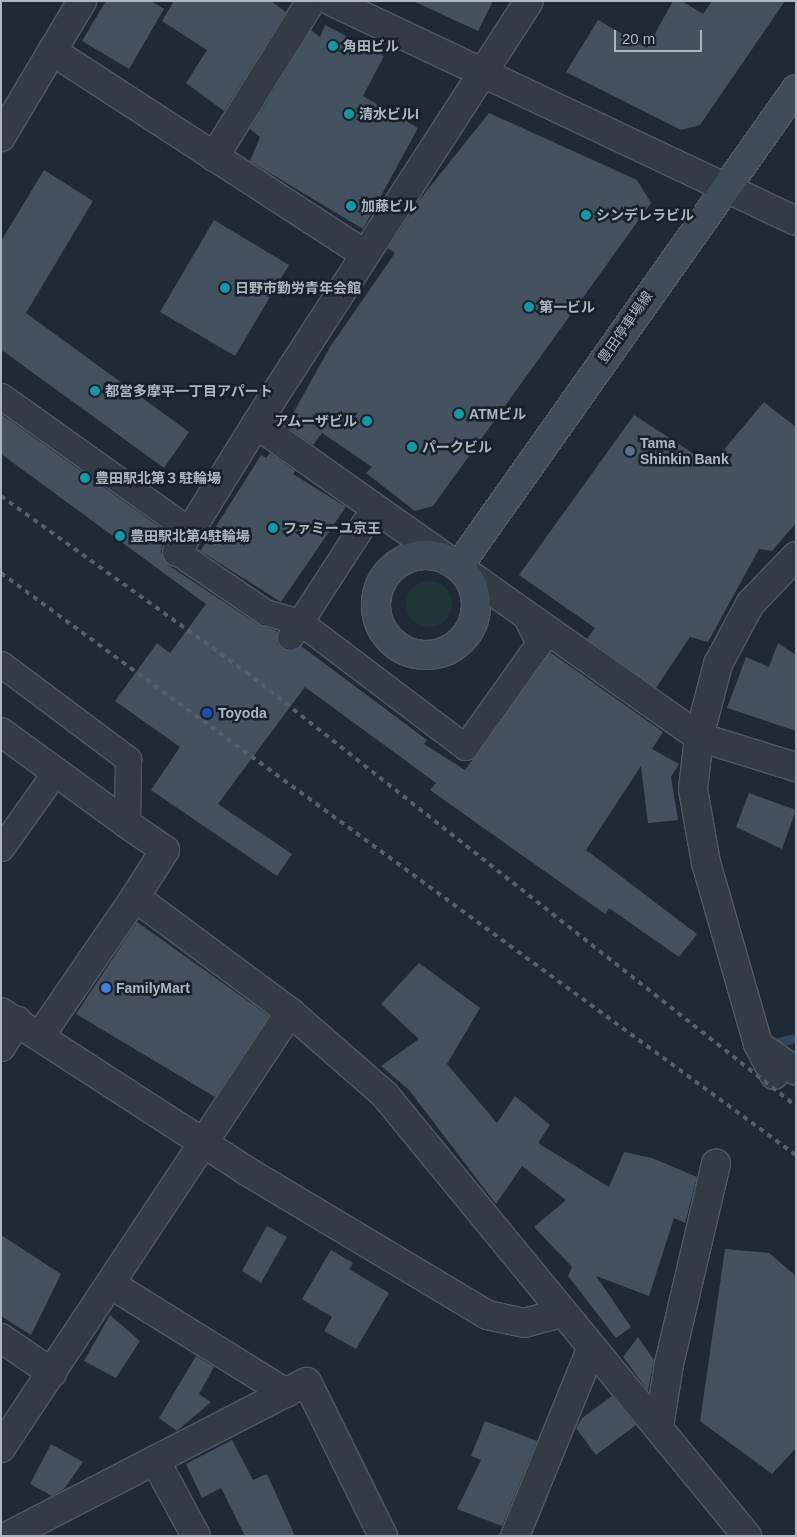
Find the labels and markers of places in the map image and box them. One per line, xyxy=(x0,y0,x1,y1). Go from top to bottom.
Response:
place label: 角田ビル xyxy=(343,38,399,54)
marker: 角田ビル xyxy=(327,40,339,52)
place label: 清水ビルI xyxy=(359,106,419,122)
marker: 清水ビルI xyxy=(343,108,355,120)
place label: 加藤ビル xyxy=(361,198,417,214)
marker: 加藤ビル xyxy=(345,200,357,212)
place label: シンデレラビル xyxy=(596,207,694,223)
marker: シンデレラビル xyxy=(580,209,592,221)
place label: 日野市勤労青年会館 xyxy=(235,280,361,296)
marker: 日野市勤労青年会館 xyxy=(219,282,231,294)
place label: 第一ビル xyxy=(539,299,595,315)
marker: 第一ビル xyxy=(523,301,535,313)
place label: 都営多摩平一丁目アパート xyxy=(105,383,273,399)
marker: 都営多摩平一丁目アパート xyxy=(89,385,101,397)
place label: ATMビル xyxy=(469,406,526,422)
marker: ATMビル xyxy=(453,408,465,420)
place label: アムーザビル xyxy=(273,413,357,429)
marker: アムーザビル xyxy=(361,415,373,427)
place label: Tama Shinkin Bank xyxy=(640,435,729,468)
place label: パークビル xyxy=(422,439,492,455)
marker: パークビル xyxy=(406,441,418,453)
marker: Tama Shinkin Bank xyxy=(624,445,636,457)
place label: 豊田駅北第３駐輪場 xyxy=(95,470,221,486)
marker: 豊田駅北第３駐輪場 xyxy=(79,472,91,484)
place label: ファミーユ京王 xyxy=(283,520,381,536)
marker: ファミーユ京王 xyxy=(267,522,279,534)
place label: 豊田駅北第4駐輪場 xyxy=(130,528,250,544)
marker: 豊田駅北第4駐輪場 xyxy=(114,530,126,542)
place label: Toyoda xyxy=(218,705,267,721)
marker: Toyoda xyxy=(200,706,214,720)
place label: FamilyMart xyxy=(116,980,190,996)
marker: FamilyMart xyxy=(100,982,112,994)

